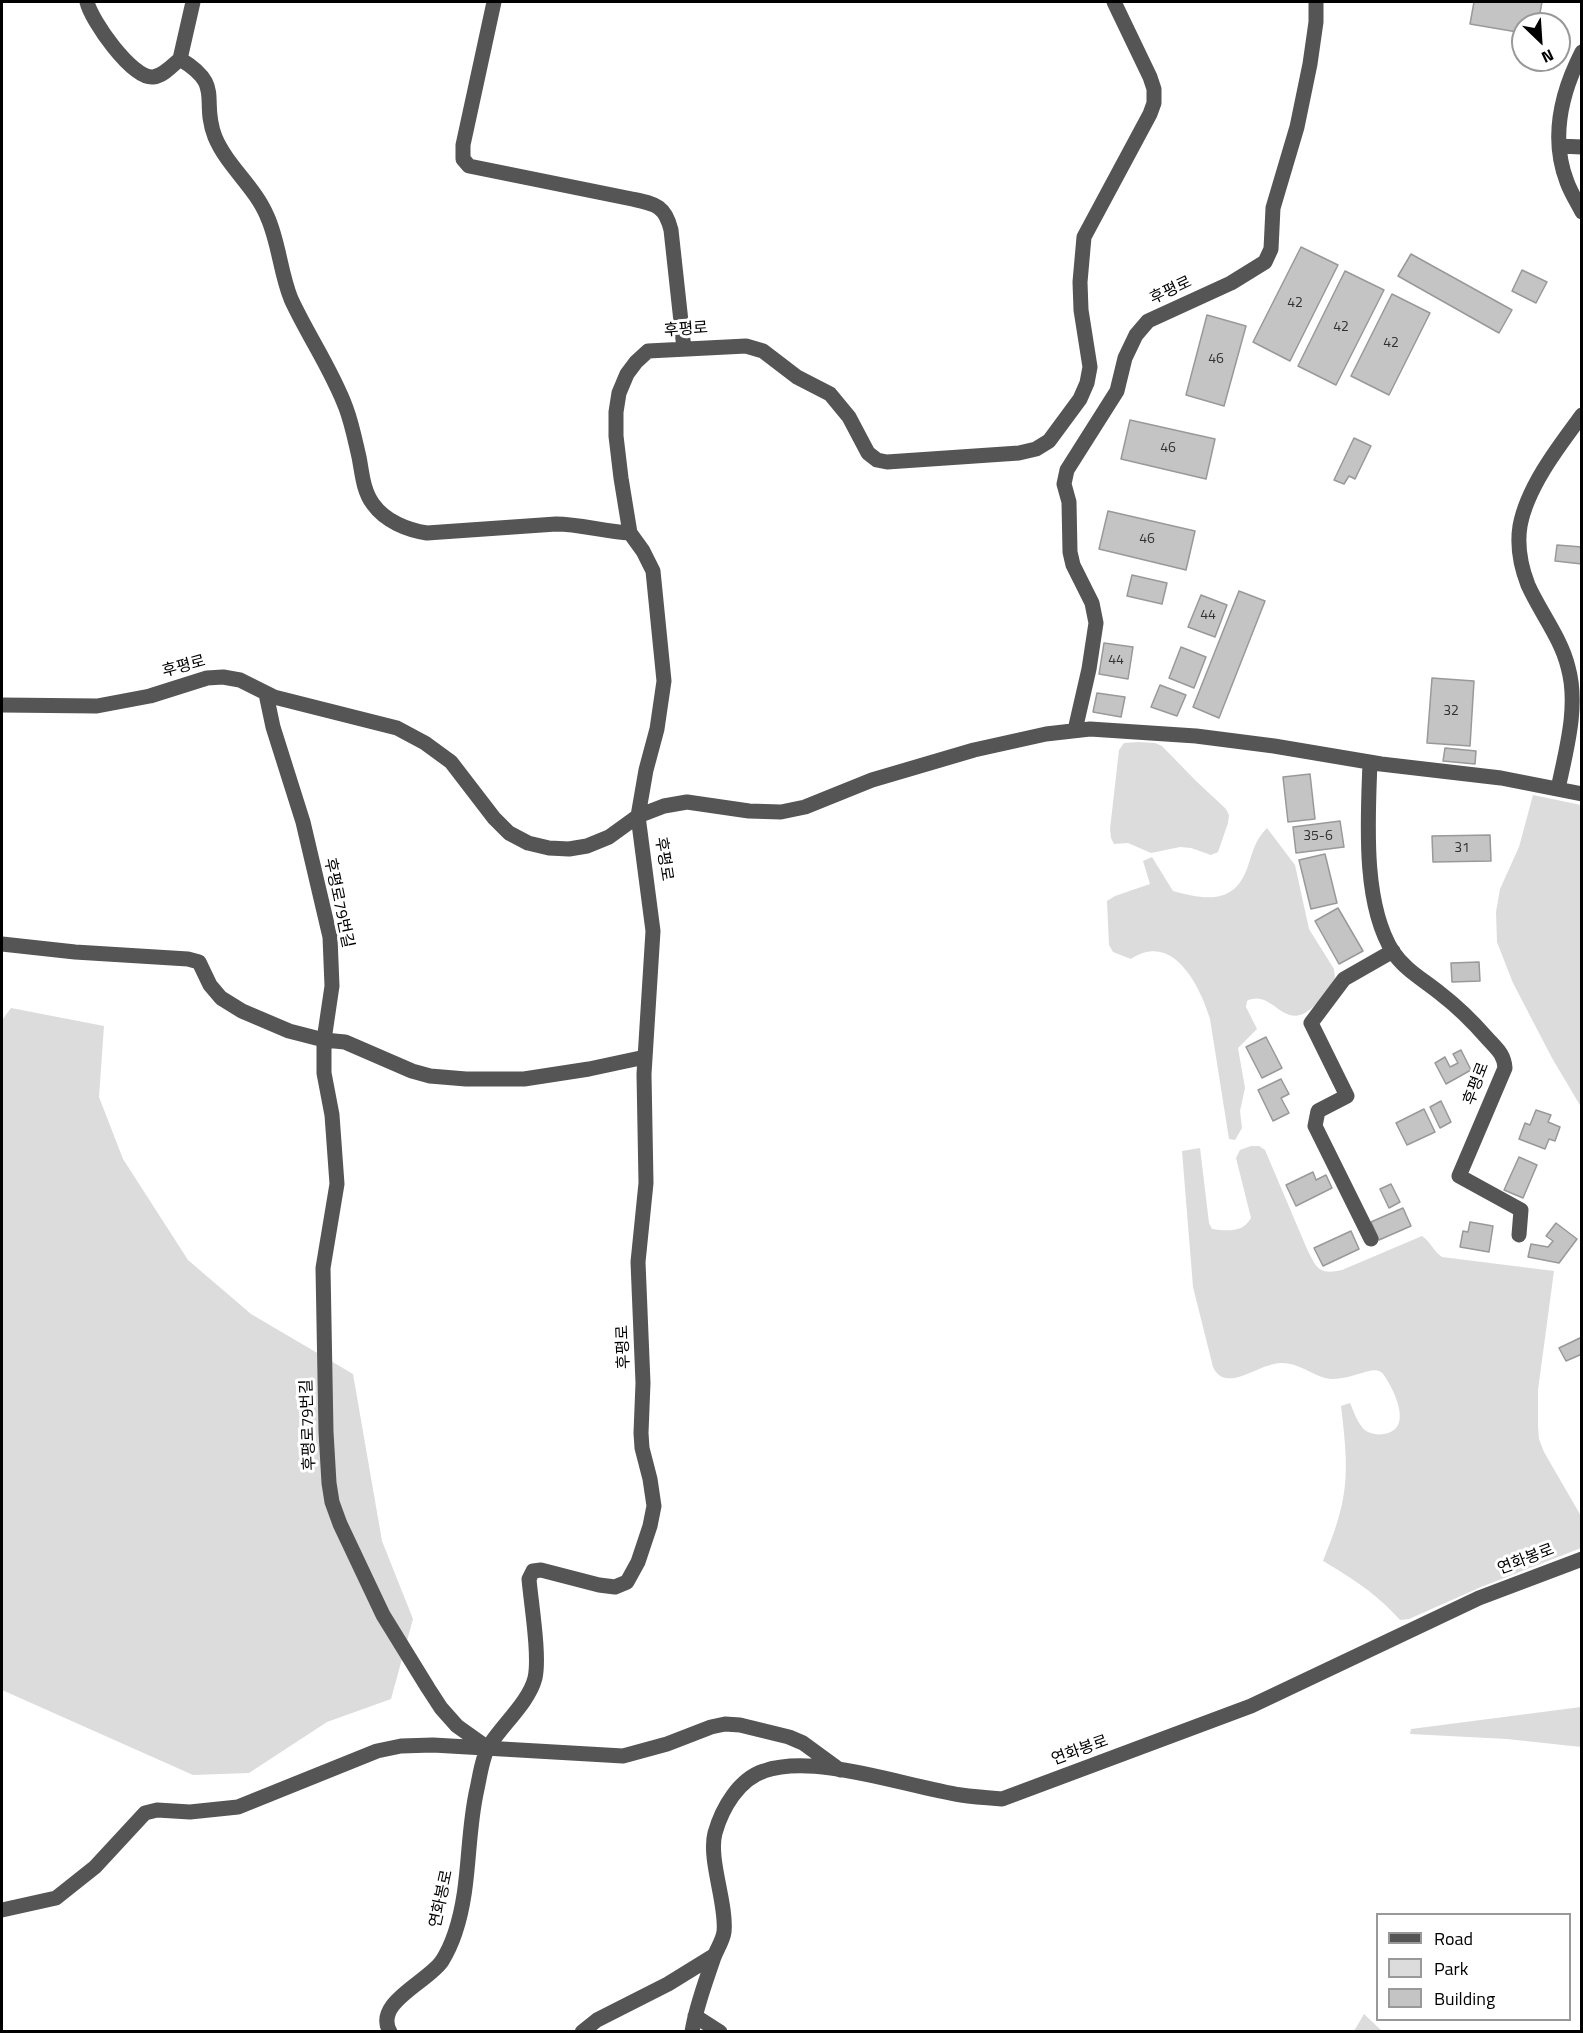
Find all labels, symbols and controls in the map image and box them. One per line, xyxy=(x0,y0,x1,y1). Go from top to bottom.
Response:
north arrow xyxy=(1511,12,1571,72)
text: N xyxy=(1538,43,1558,70)
street label: 후평로 xyxy=(1147,273,1195,309)
house number: 42 xyxy=(1287,296,1303,312)
street label: 후평로 xyxy=(663,319,709,341)
house number: 42 xyxy=(1333,320,1349,336)
house number: 42 xyxy=(1383,336,1399,352)
house number: 46 xyxy=(1208,352,1224,368)
house number: 46 xyxy=(1160,441,1176,457)
house number: 46 xyxy=(1139,532,1155,548)
house number: 44 xyxy=(1200,608,1216,624)
street label: 후평로 xyxy=(160,652,208,682)
house number: 44 xyxy=(1108,653,1124,669)
house number: 32 xyxy=(1443,704,1459,720)
house number: 35-6 xyxy=(1303,829,1333,845)
street label: 후평로 xyxy=(650,836,676,882)
house number: 31 xyxy=(1454,841,1470,857)
street label: 후평로79번길 xyxy=(319,856,357,950)
street label: 후평로 xyxy=(1460,1060,1494,1108)
street label: 후평로 xyxy=(614,1325,634,1369)
street label: 후평로79번길 xyxy=(298,1379,320,1471)
street label: 연화봉로 xyxy=(1495,1540,1557,1580)
street label: 연화봉로 xyxy=(1049,1732,1111,1770)
street label: 연화봉로 xyxy=(426,1868,458,1930)
legend xyxy=(1376,1913,1571,2021)
text: Road xyxy=(1434,1925,1473,1952)
text: Park xyxy=(1434,1955,1468,1982)
text: Building xyxy=(1434,1985,1495,2012)

